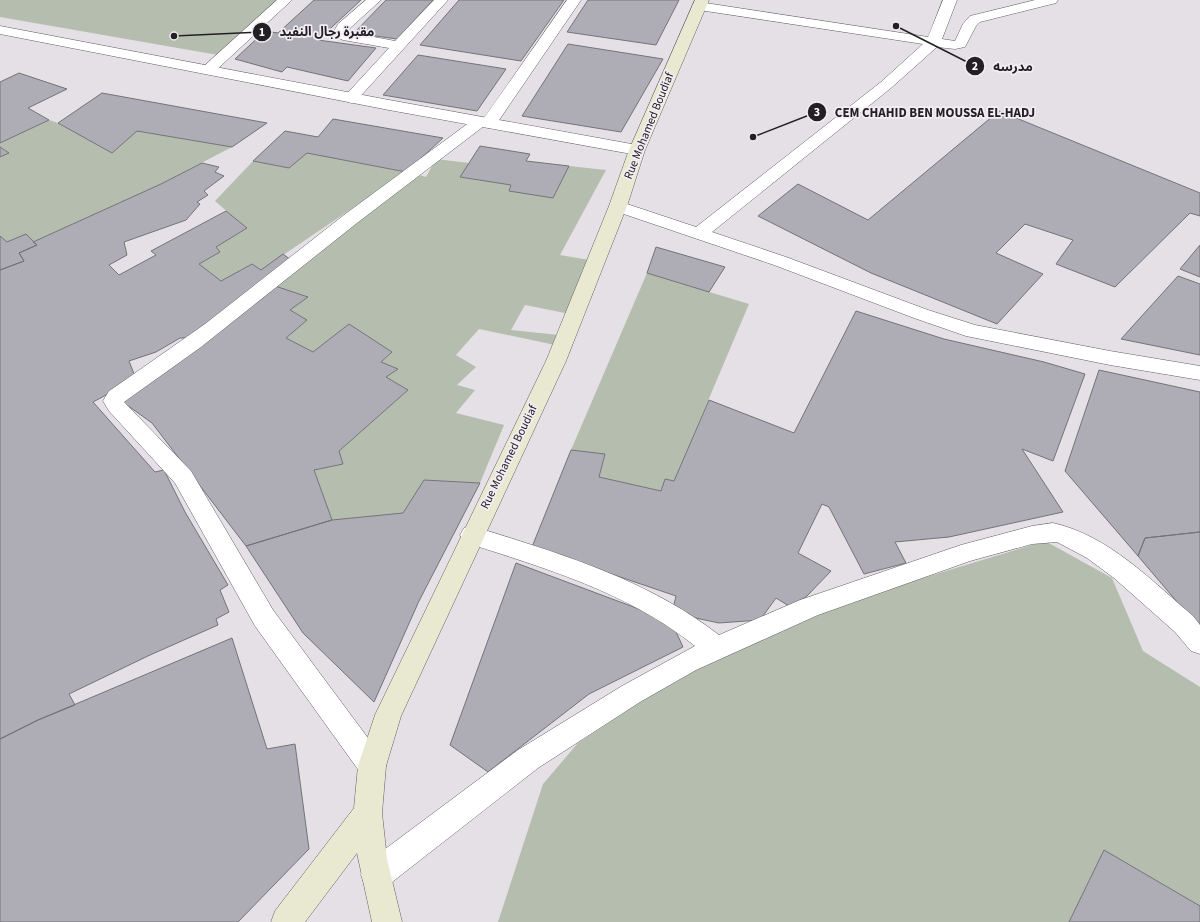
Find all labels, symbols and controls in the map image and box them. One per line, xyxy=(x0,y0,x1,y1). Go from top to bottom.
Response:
callout: مقبرة رجال النفيد xyxy=(252,19,383,44)
text: مقبرة رجال النفيد xyxy=(280,23,374,41)
text: 1 xyxy=(259,24,265,41)
callout: مدرسه xyxy=(965,54,1041,79)
text: 2 xyxy=(972,58,978,75)
text: مدرسه xyxy=(993,58,1033,76)
street label: Rue Mohamed Boudiaf xyxy=(620,70,678,182)
callout: CEM CHAHID BEN MOUSSA EL-HADJ xyxy=(807,100,1043,125)
text: 3 xyxy=(814,104,820,121)
text: CEM CHAHID BEN MOUSSA EL-HADJ xyxy=(835,104,1035,122)
street label: Rue Mohamed Boudiaf xyxy=(476,402,542,512)

